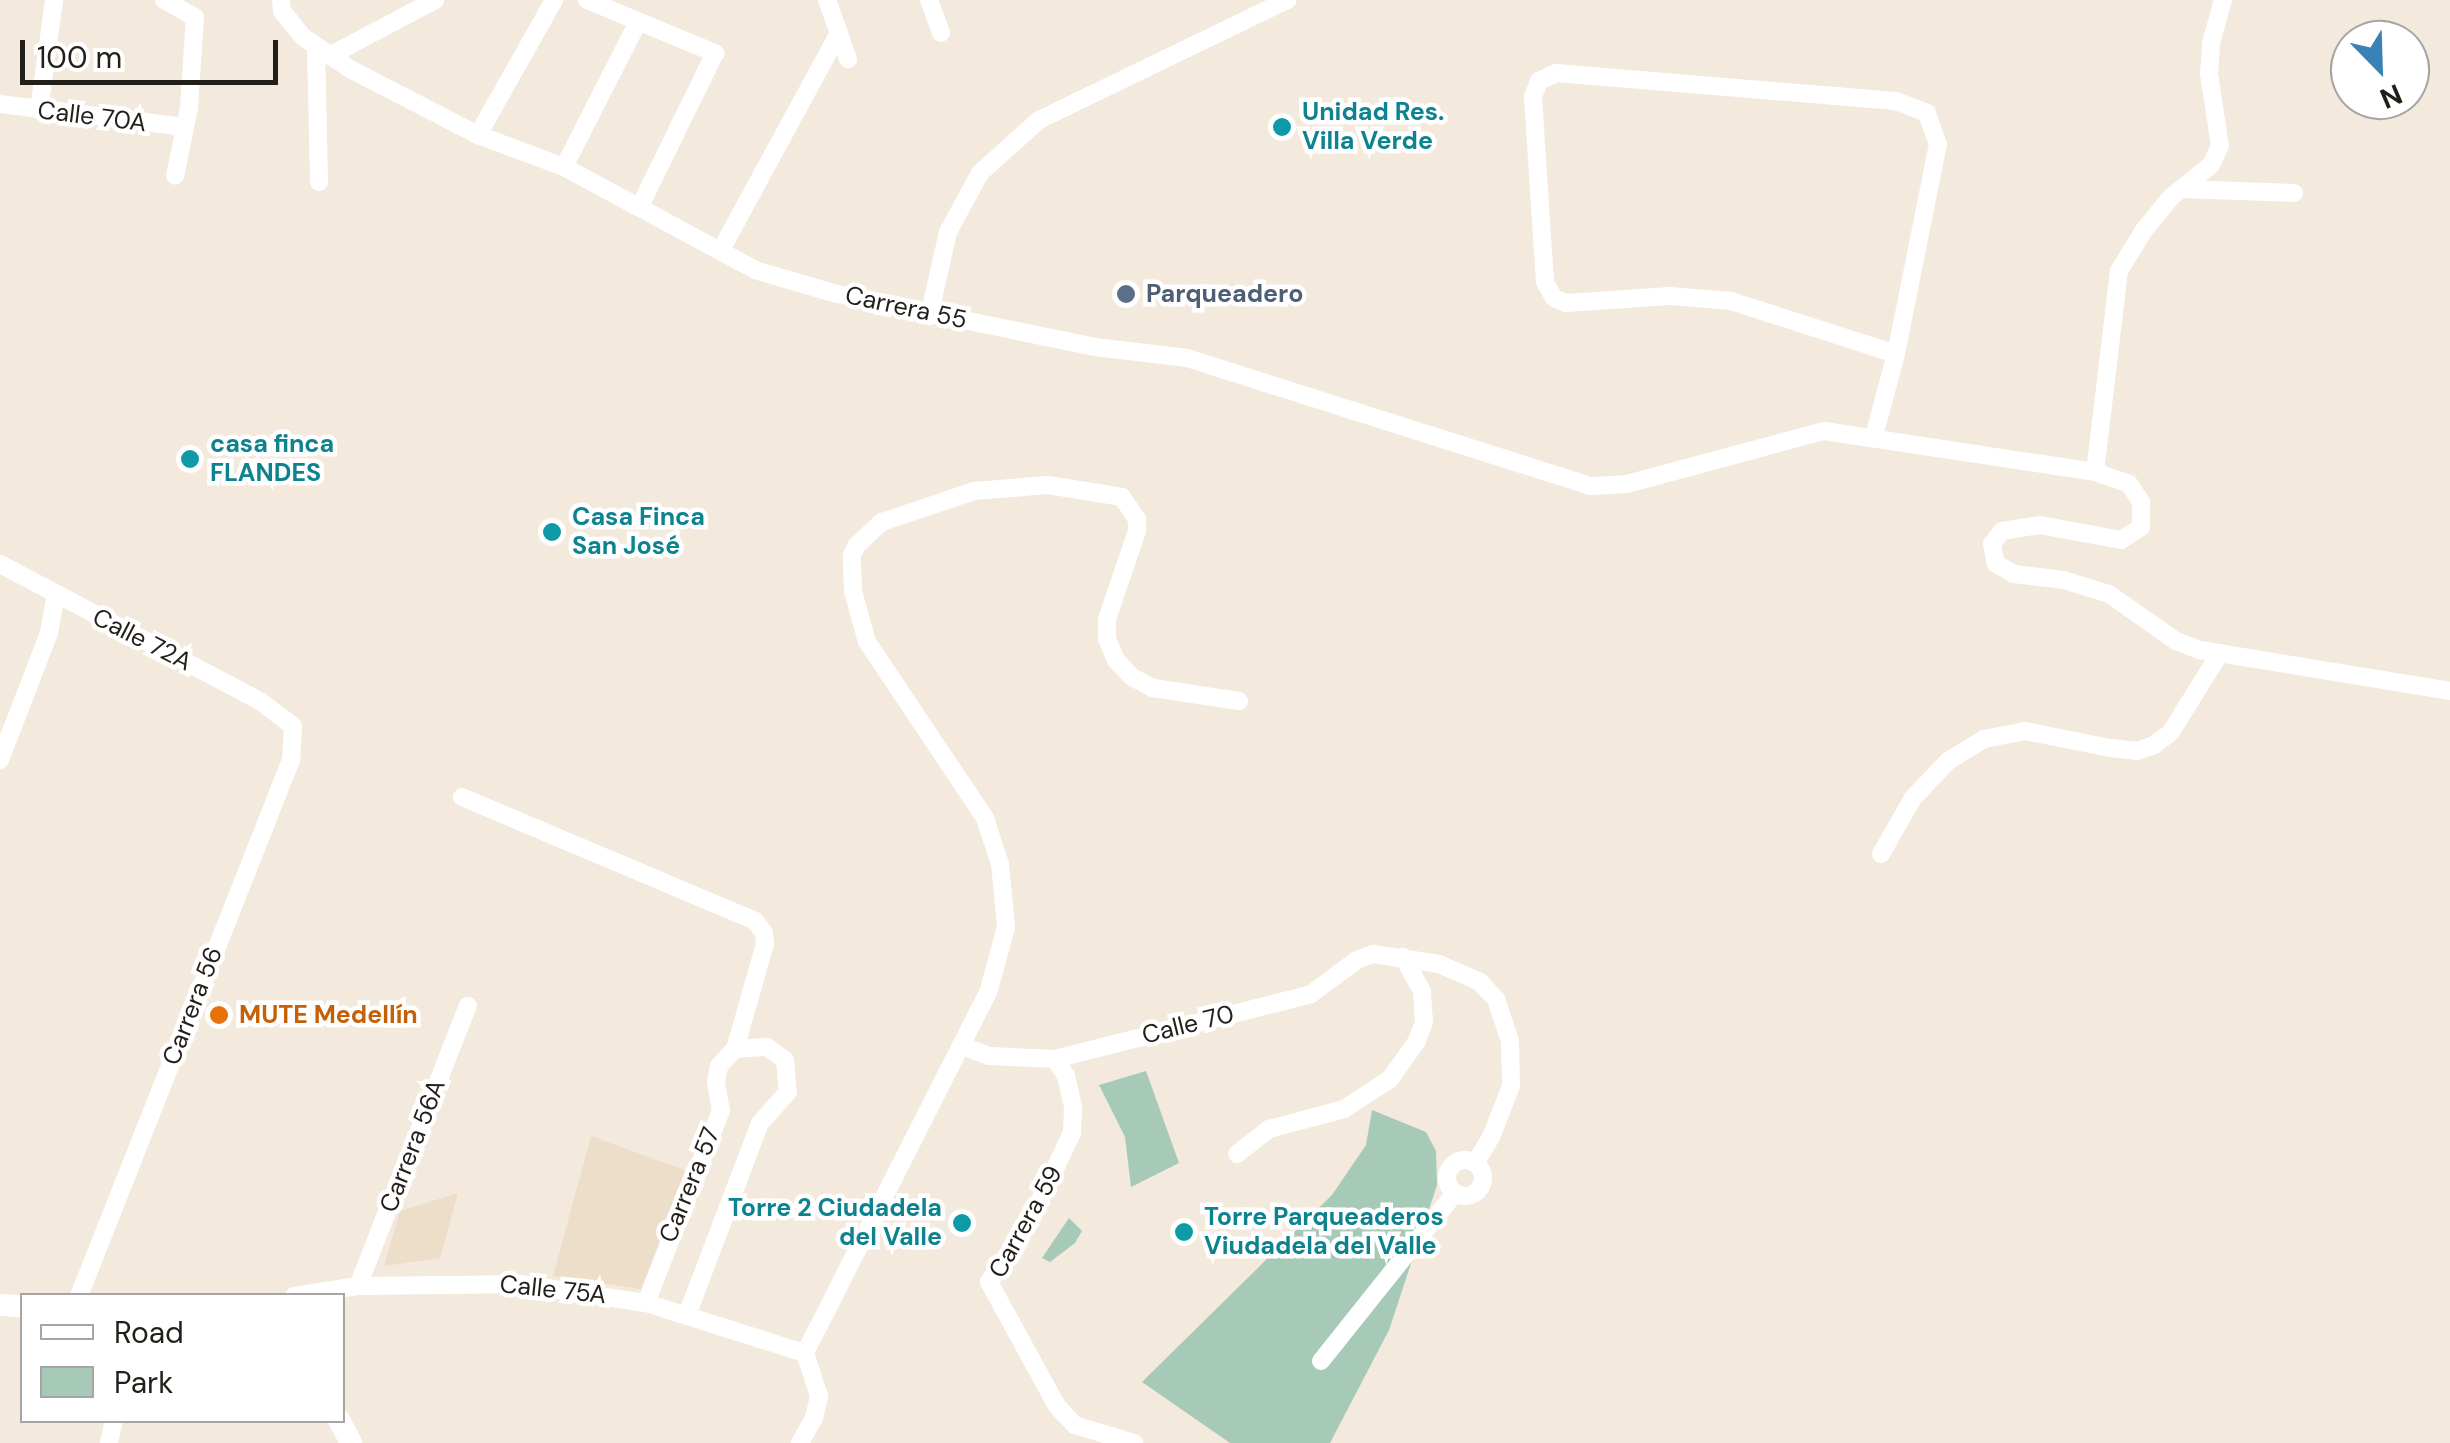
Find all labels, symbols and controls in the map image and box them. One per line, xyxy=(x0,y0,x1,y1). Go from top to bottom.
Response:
scale bar xyxy=(25,20,282,82)
north arrow xyxy=(2330,20,2430,120)
text: 100 m xyxy=(37,38,122,77)
text: N xyxy=(2375,75,2408,117)
street label: Calle 70A xyxy=(36,95,148,139)
place label: Unidad Res. Villa Verde xyxy=(1302,98,1444,157)
marker: Unidad Res. Villa Verde xyxy=(1271,116,1293,138)
place label: Parqueadero xyxy=(1146,279,1303,309)
street label: Carrera 55 xyxy=(842,280,970,336)
marker: Parqueadero xyxy=(1115,283,1137,305)
place label: casa finca FLANDES xyxy=(210,430,334,489)
marker: casa finca FLANDES xyxy=(179,448,201,470)
place label: Casa Finca San José xyxy=(572,503,705,562)
marker: Casa Finca San José xyxy=(541,521,563,543)
street label: Calle 72A xyxy=(87,602,197,678)
street label: Carrera 56 xyxy=(157,943,229,1069)
street label: Calle 70 xyxy=(1139,999,1237,1051)
place label: MUTE Medellín xyxy=(239,1000,418,1030)
marker: MUTE Medellín xyxy=(208,1004,230,1026)
street label: Carrera 56A xyxy=(374,1075,452,1217)
street label: Carrera 57 xyxy=(653,1123,727,1247)
street label: Carrera 59 xyxy=(983,1161,1069,1283)
place label: Torre 2 Ciudadela del Valle xyxy=(728,1194,942,1253)
place label: Torre Parqueaderos Viudadela del Valle xyxy=(1204,1203,1444,1262)
marker: Torre 2 Ciudadela del Valle xyxy=(951,1212,973,1234)
marker: Torre Parqueaderos Viudadela del Valle xyxy=(1173,1221,1195,1243)
street label: Calle 75A xyxy=(498,1269,608,1311)
legend xyxy=(20,1293,345,1423)
text: Road xyxy=(114,1313,184,1352)
text: Park xyxy=(114,1363,173,1402)

